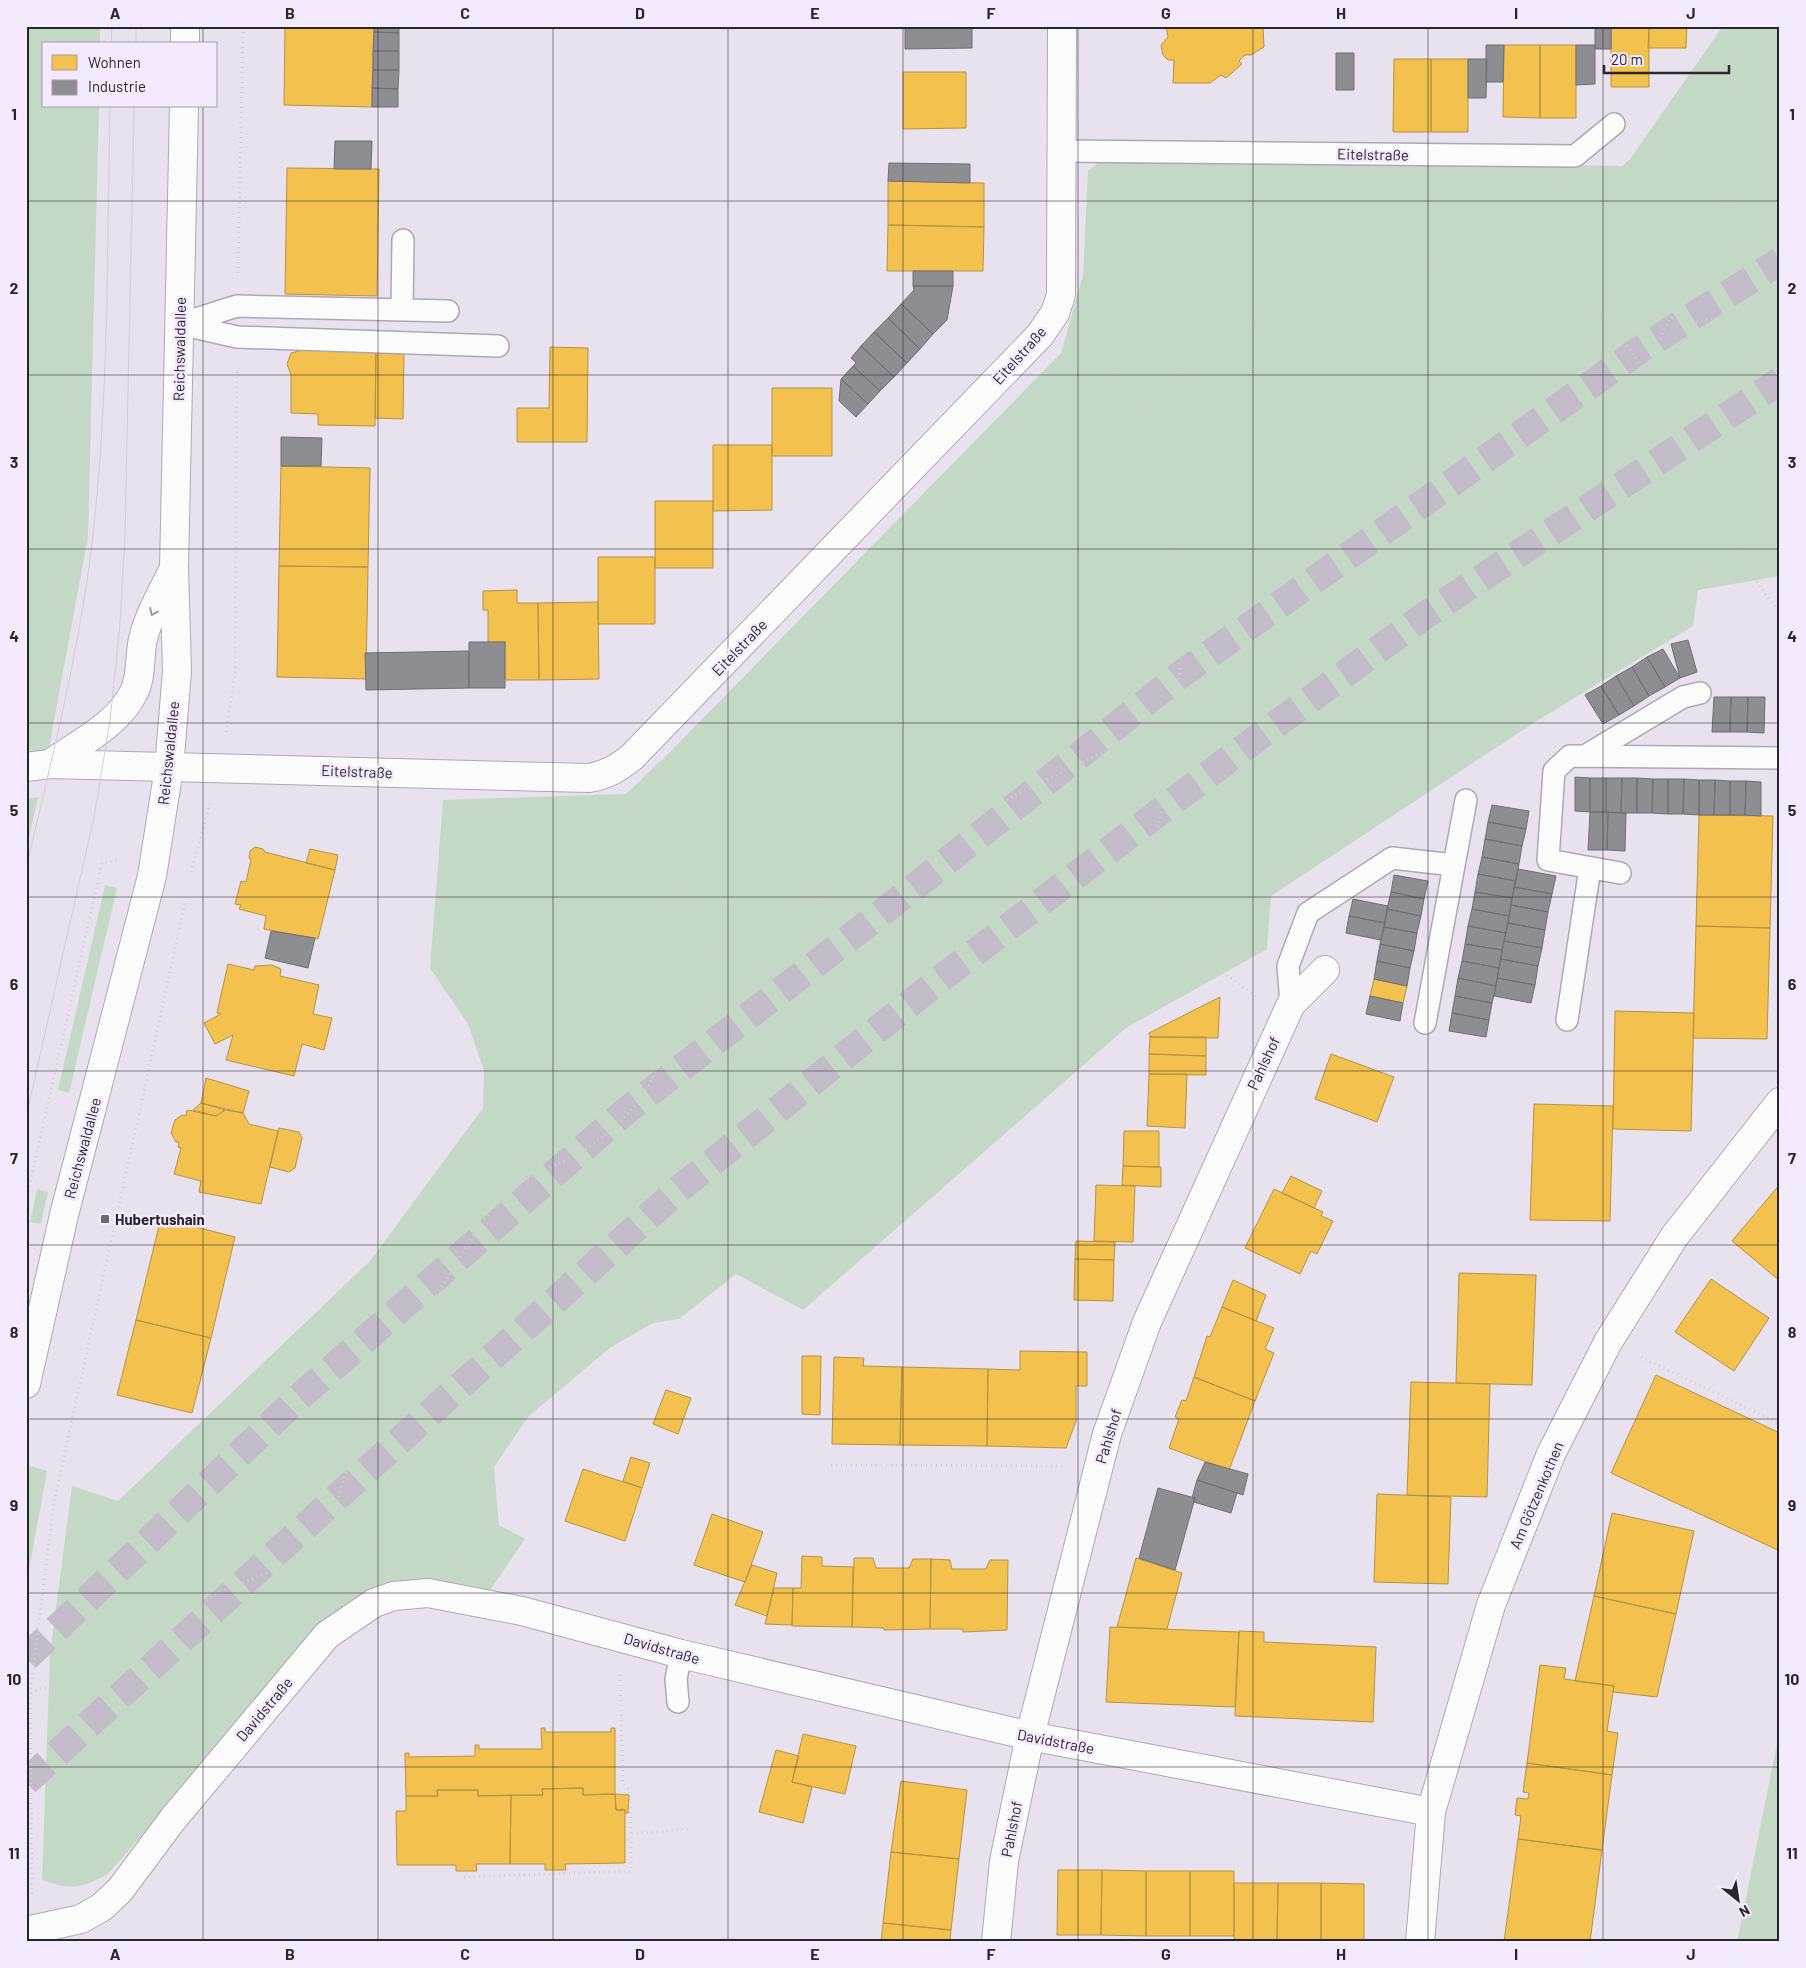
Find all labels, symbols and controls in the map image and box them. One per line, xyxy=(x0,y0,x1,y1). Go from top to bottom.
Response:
text: A xyxy=(110,3,121,22)
text: B xyxy=(285,3,295,22)
text: C xyxy=(460,3,470,22)
text: D xyxy=(635,3,645,22)
text: E xyxy=(810,3,820,22)
text: F xyxy=(987,3,996,22)
text: G xyxy=(1161,3,1171,22)
text: H xyxy=(1336,3,1346,22)
text: I xyxy=(1514,3,1518,22)
text: J xyxy=(1686,3,1696,22)
legend xyxy=(42,42,218,108)
scale bar xyxy=(1604,42,1728,74)
text: 20 m xyxy=(1611,50,1643,68)
text: Wohnen xyxy=(88,53,141,71)
text: Industrie xyxy=(88,77,146,95)
text: 1 xyxy=(11,104,17,123)
text: 1 xyxy=(1789,104,1795,123)
street label: Eitelstraße xyxy=(1337,144,1409,164)
text: 2 xyxy=(10,278,19,297)
text: 2 xyxy=(1788,278,1797,297)
street label: Reichswaldallee xyxy=(169,297,189,401)
street label: Eitelstraße xyxy=(988,322,1050,388)
text: 3 xyxy=(10,452,18,471)
text: 3 xyxy=(1788,452,1796,471)
one-way arrow xyxy=(148,607,159,616)
street label: Eitelstraße xyxy=(708,615,770,679)
text: 4 xyxy=(9,626,19,645)
text: 4 xyxy=(1787,626,1797,645)
street label: Reichswaldallee xyxy=(154,700,182,806)
street label: Eitelstraße xyxy=(321,761,393,781)
text: 5 xyxy=(10,800,19,819)
text: 5 xyxy=(1788,800,1797,819)
text: 6 xyxy=(10,974,19,993)
text: 6 xyxy=(1788,974,1797,993)
street label: Pahlshof xyxy=(1243,1034,1283,1092)
street label: Reichswaldallee xyxy=(60,1095,104,1201)
text: 7 xyxy=(10,1148,18,1167)
text: 7 xyxy=(1788,1148,1796,1167)
place label: Hubertushain xyxy=(115,1210,205,1228)
marker: Hubertushain xyxy=(99,1213,111,1225)
text: 8 xyxy=(10,1322,19,1341)
text: 8 xyxy=(1788,1322,1797,1341)
street label: Pahlshof xyxy=(1091,1406,1125,1466)
street label: Am Götzenkothen xyxy=(1505,1439,1567,1551)
text: 9 xyxy=(10,1495,18,1514)
text: 9 xyxy=(1788,1495,1796,1514)
street label: Davidstraße xyxy=(622,1629,702,1667)
text: 10 xyxy=(7,1669,21,1688)
text: 10 xyxy=(1785,1669,1799,1688)
street label: Davidstraße xyxy=(232,1673,296,1745)
street label: Davidstraße xyxy=(1016,1725,1096,1757)
street label: Pahlshof xyxy=(997,1799,1025,1859)
text: 11 xyxy=(8,1843,20,1862)
text: 11 xyxy=(1786,1843,1798,1862)
north arrow xyxy=(1714,1876,1764,1926)
text: N xyxy=(1736,1902,1753,1921)
text: A xyxy=(110,1944,121,1963)
text: B xyxy=(285,1944,295,1963)
text: C xyxy=(460,1944,470,1963)
text: D xyxy=(635,1944,645,1963)
text: E xyxy=(810,1944,820,1963)
text: F xyxy=(987,1944,996,1963)
text: G xyxy=(1161,1944,1171,1963)
text: H xyxy=(1336,1944,1346,1963)
text: I xyxy=(1514,1944,1518,1963)
text: J xyxy=(1686,1944,1696,1963)

